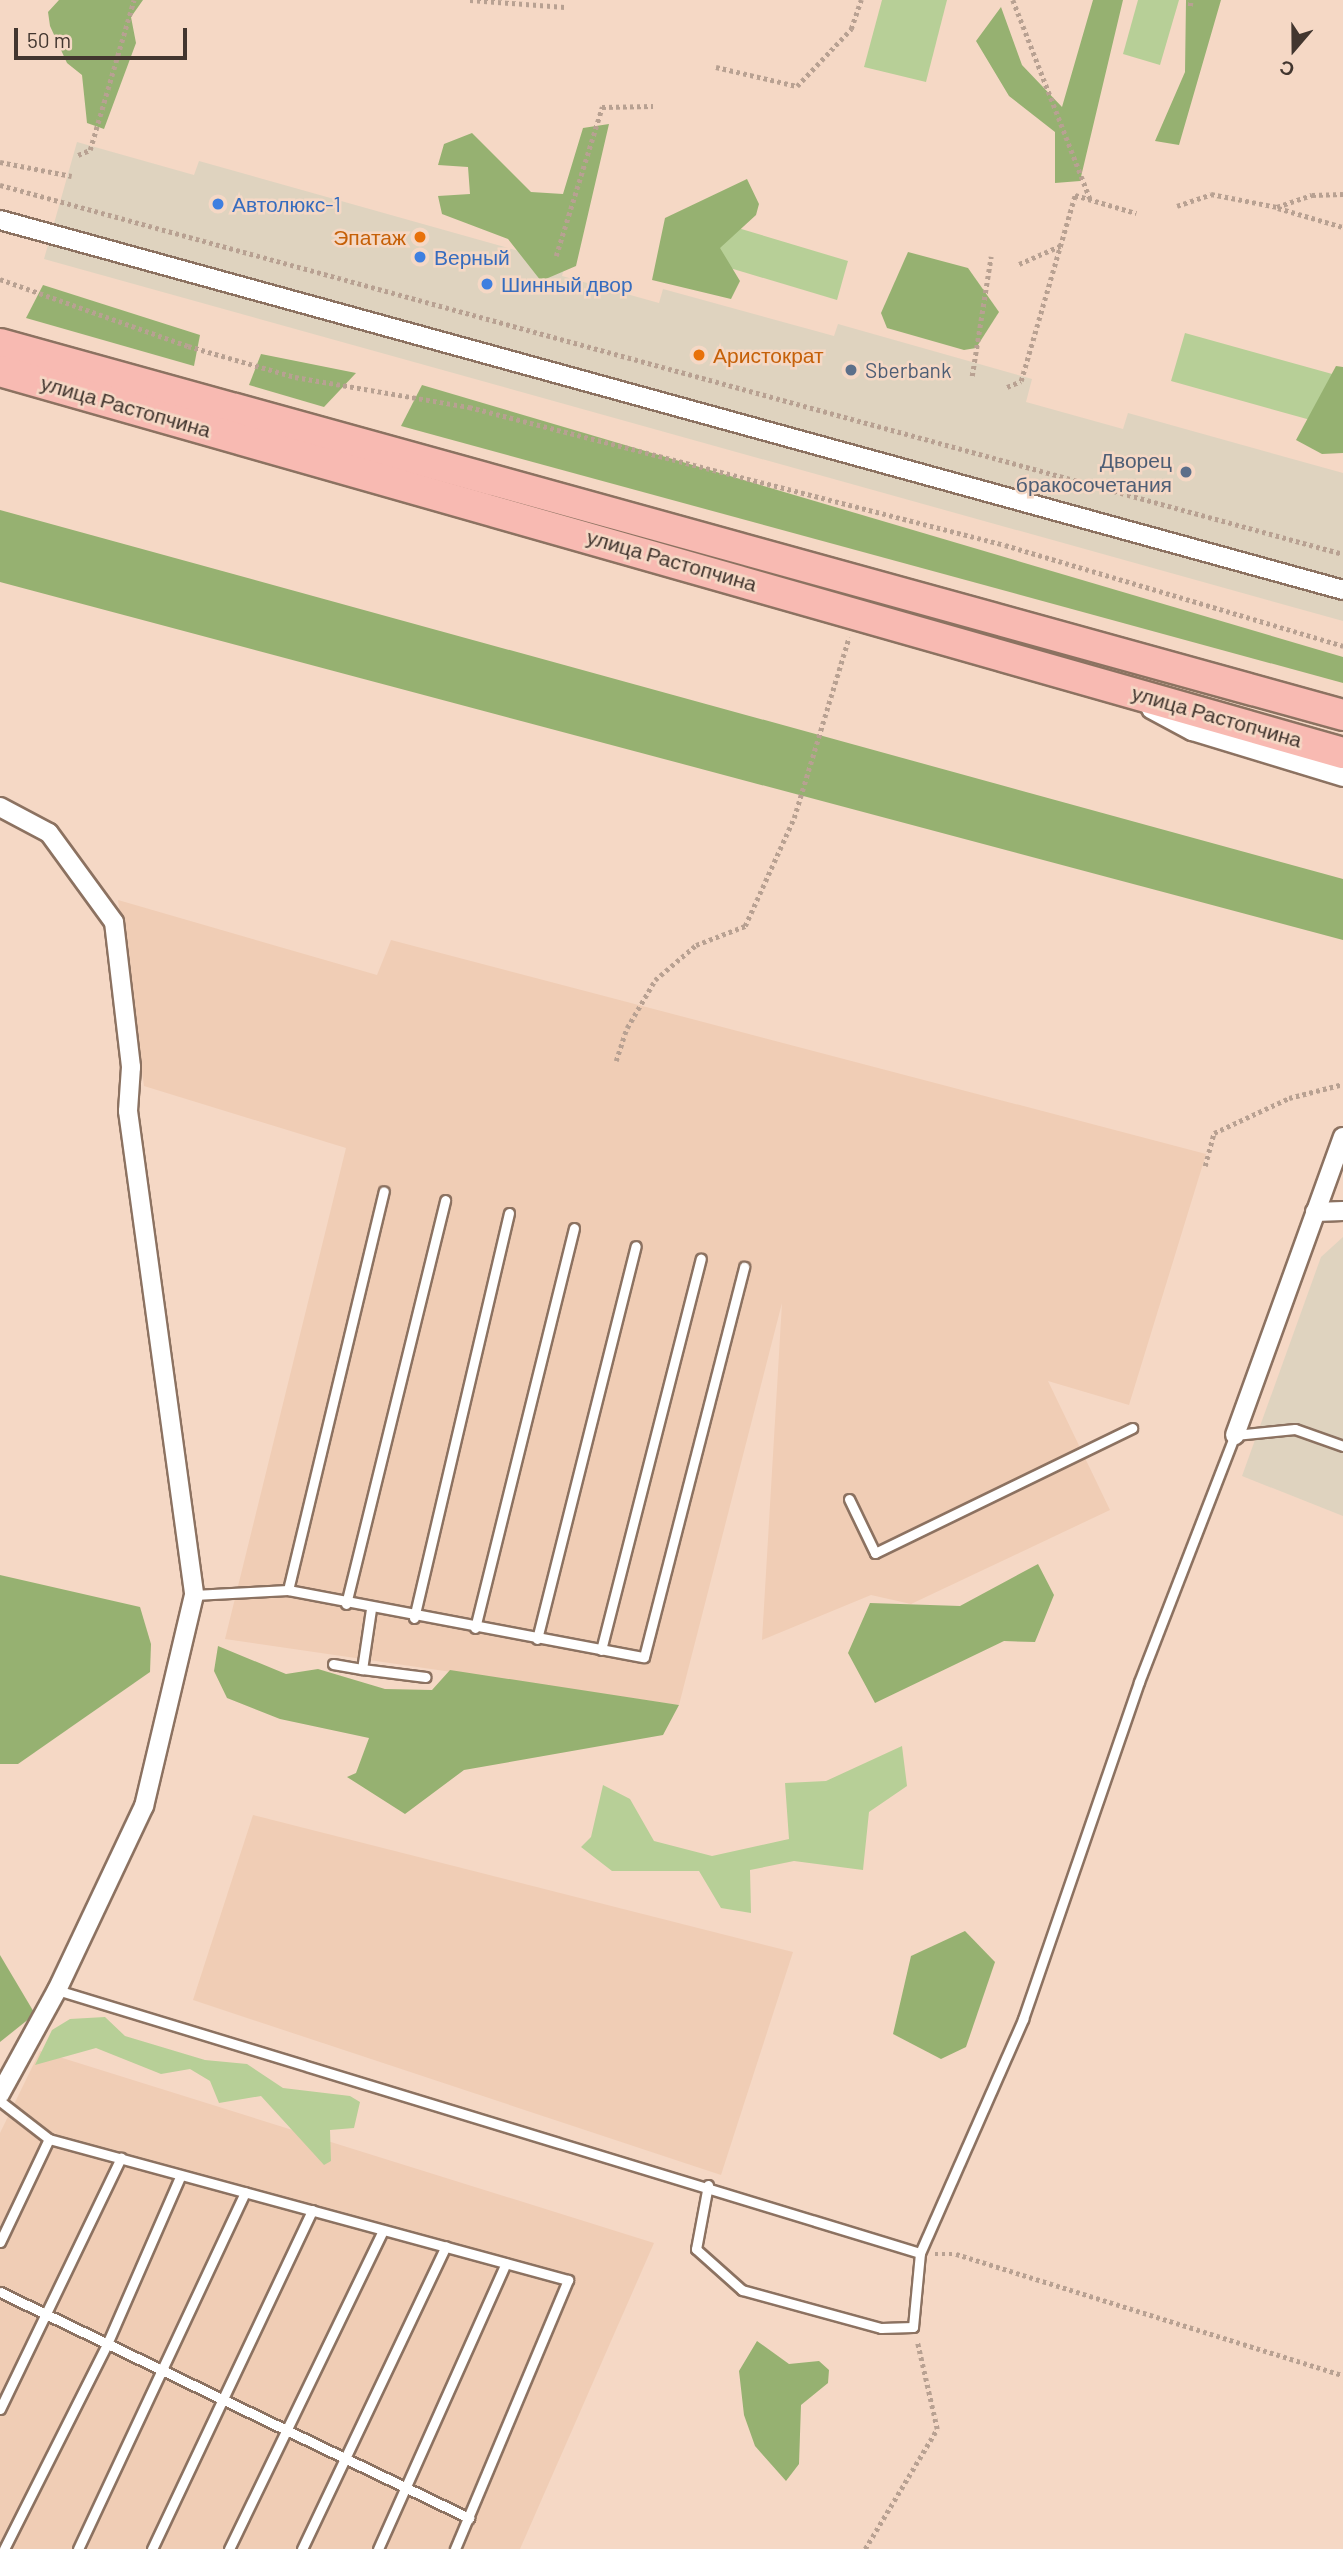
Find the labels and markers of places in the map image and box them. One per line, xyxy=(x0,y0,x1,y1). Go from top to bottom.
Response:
place label: Автолюкс-1 xyxy=(232,191,341,217)
marker: Автолюкс-1 xyxy=(210,196,226,212)
place label: Эпатаж xyxy=(333,224,406,250)
marker: Эпатаж xyxy=(412,229,428,245)
place label: Верный xyxy=(434,244,510,270)
marker: Верный xyxy=(412,249,428,265)
place label: Шинный двор xyxy=(501,271,633,297)
marker: Шинный двор xyxy=(479,276,495,292)
place label: Аристократ xyxy=(713,342,824,368)
marker: Аристократ xyxy=(691,347,707,363)
place label: Sberbank xyxy=(865,357,951,383)
marker: Sberbank xyxy=(843,362,859,378)
place label: Дворец бракосочетания xyxy=(1016,447,1172,497)
marker: Дворец бракосочетания xyxy=(1178,464,1194,480)

